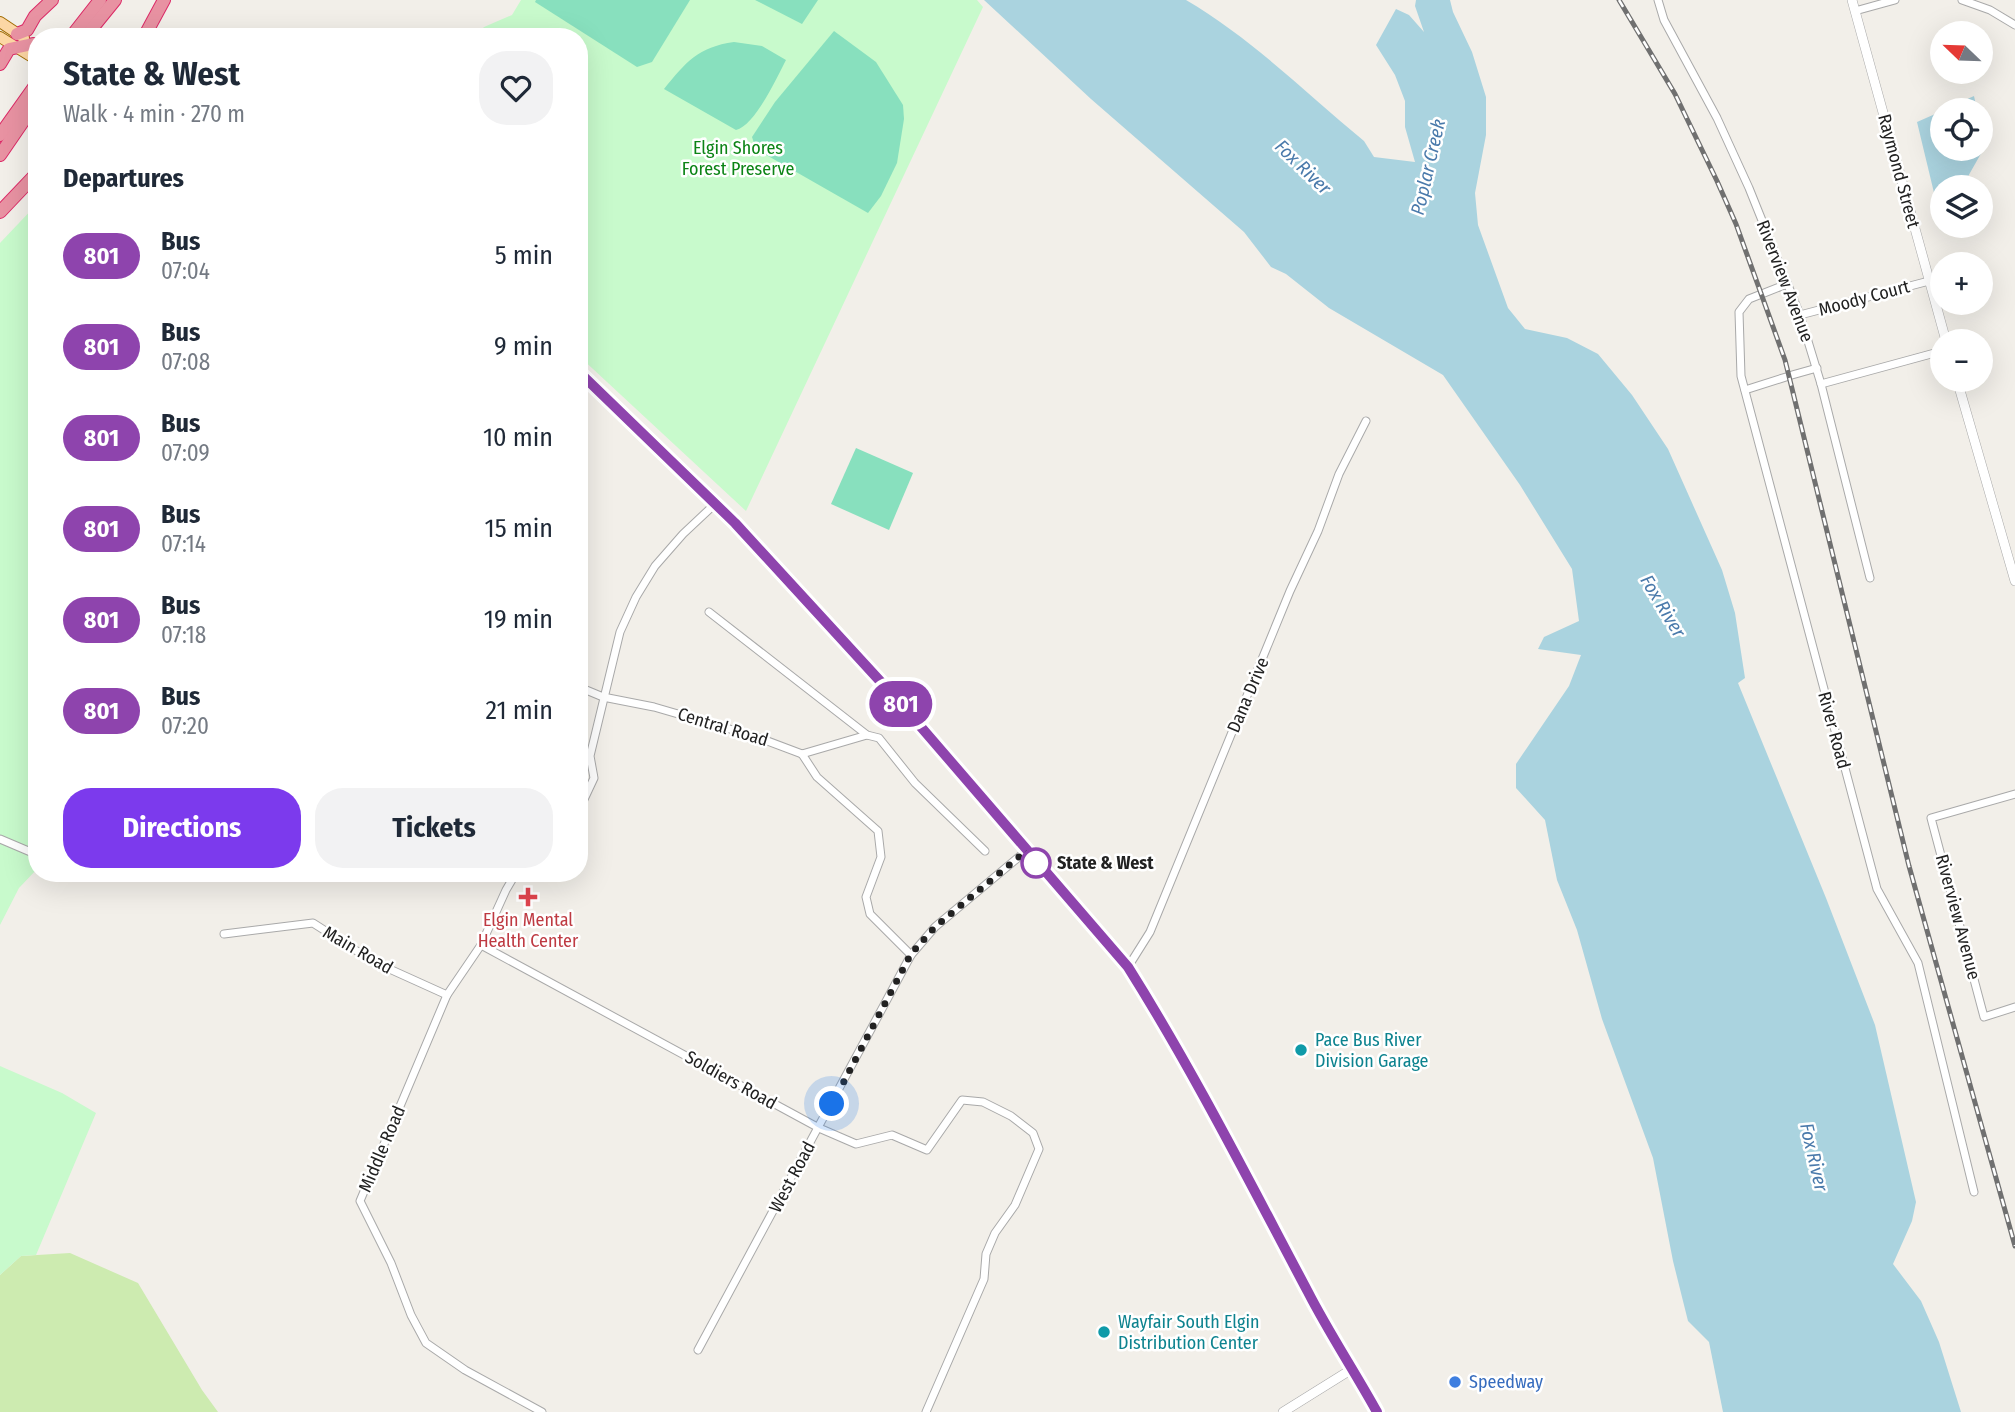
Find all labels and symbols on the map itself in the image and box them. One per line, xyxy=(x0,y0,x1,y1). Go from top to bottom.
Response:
north arrow xyxy=(1930,21,1993,84)
street label: Raymond Street xyxy=(1873,112,1925,231)
water label: Poplar Creek xyxy=(1406,117,1450,217)
water label: Fox River xyxy=(1270,135,1337,200)
park label: Elgin Shores Forest Preserve xyxy=(682,137,794,180)
street label: Riverview Avenue xyxy=(1752,217,1818,345)
street label: Moody Court xyxy=(1816,275,1912,321)
water label: Fox River xyxy=(1635,570,1691,643)
street label: Dana Drive xyxy=(1222,654,1274,736)
line badge: 801 xyxy=(861,681,941,727)
street label: River Road xyxy=(1813,689,1855,771)
street label: Central Road xyxy=(675,703,771,751)
marker: State & West xyxy=(1021,848,1051,878)
place label: State & West xyxy=(1057,852,1154,874)
street label: Riverview Avenue xyxy=(1931,852,1985,982)
marker: Elgin Mental Health Center xyxy=(518,887,538,907)
place label: Elgin Mental Health Center xyxy=(478,909,579,952)
street label: Main Road xyxy=(319,921,397,979)
place label: Pace Bus River Division Garage xyxy=(1315,1029,1429,1072)
marker: Pace Bus River Division Garage xyxy=(1293,1042,1309,1058)
street label: Soldiers Road xyxy=(681,1046,781,1114)
your location xyxy=(814,1086,849,1121)
street label: Middle Road xyxy=(354,1102,410,1196)
water label: Fox River xyxy=(1795,1121,1833,1195)
street label: West Road xyxy=(764,1138,820,1216)
place label: Wayfair South Elgin Distribution Center xyxy=(1118,1311,1259,1354)
marker: Wayfair South Elgin Distribution Center xyxy=(1096,1324,1112,1340)
place label: Speedway xyxy=(1469,1371,1543,1393)
marker: Speedway xyxy=(1447,1374,1463,1390)

